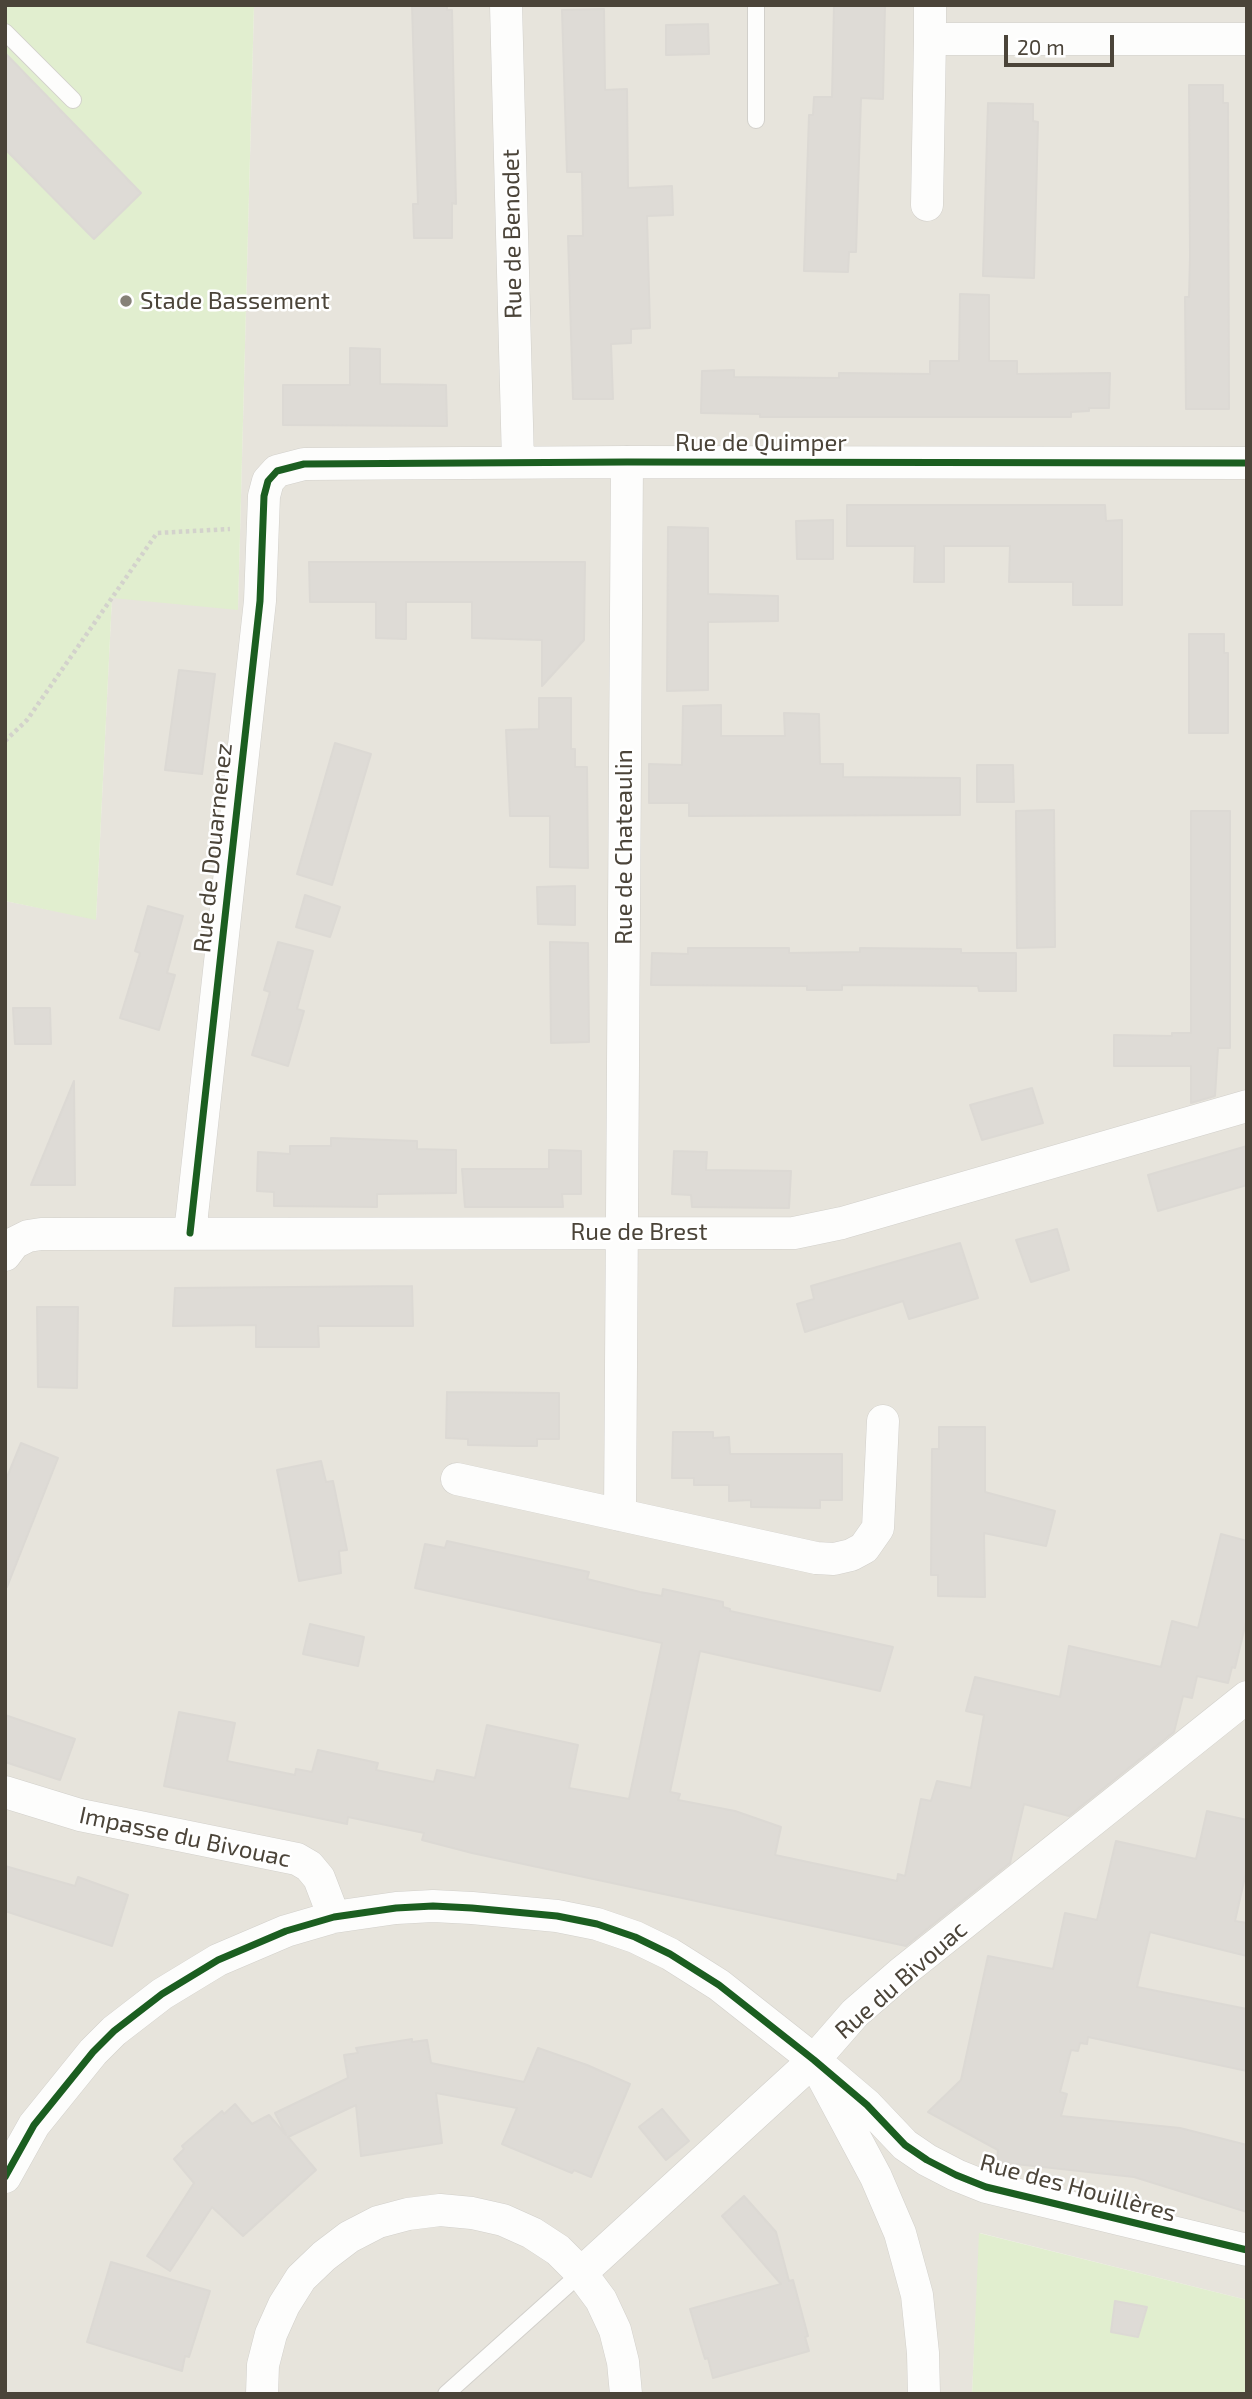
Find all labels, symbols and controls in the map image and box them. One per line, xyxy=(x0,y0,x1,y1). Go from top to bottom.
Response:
scale bar xyxy=(1007,21,1117,65)
text: 20 m xyxy=(1017,34,1065,59)
street label: Rue de Benodet xyxy=(496,149,528,319)
place label: Stade Bassement xyxy=(140,287,330,315)
marker: Stade Bassement xyxy=(118,293,134,309)
street label: Rue de Quimper xyxy=(675,429,847,457)
street label: Rue de Douarnenez xyxy=(188,742,238,954)
street label: Rue de Chateaulin xyxy=(610,749,638,945)
street label: Rue de Brest xyxy=(570,1218,708,1246)
street label: Impasse du Bivouac xyxy=(77,1801,293,1873)
street label: Rue du Bivouac xyxy=(829,1915,973,2045)
street label: Rue des Houillères xyxy=(977,2148,1179,2228)

